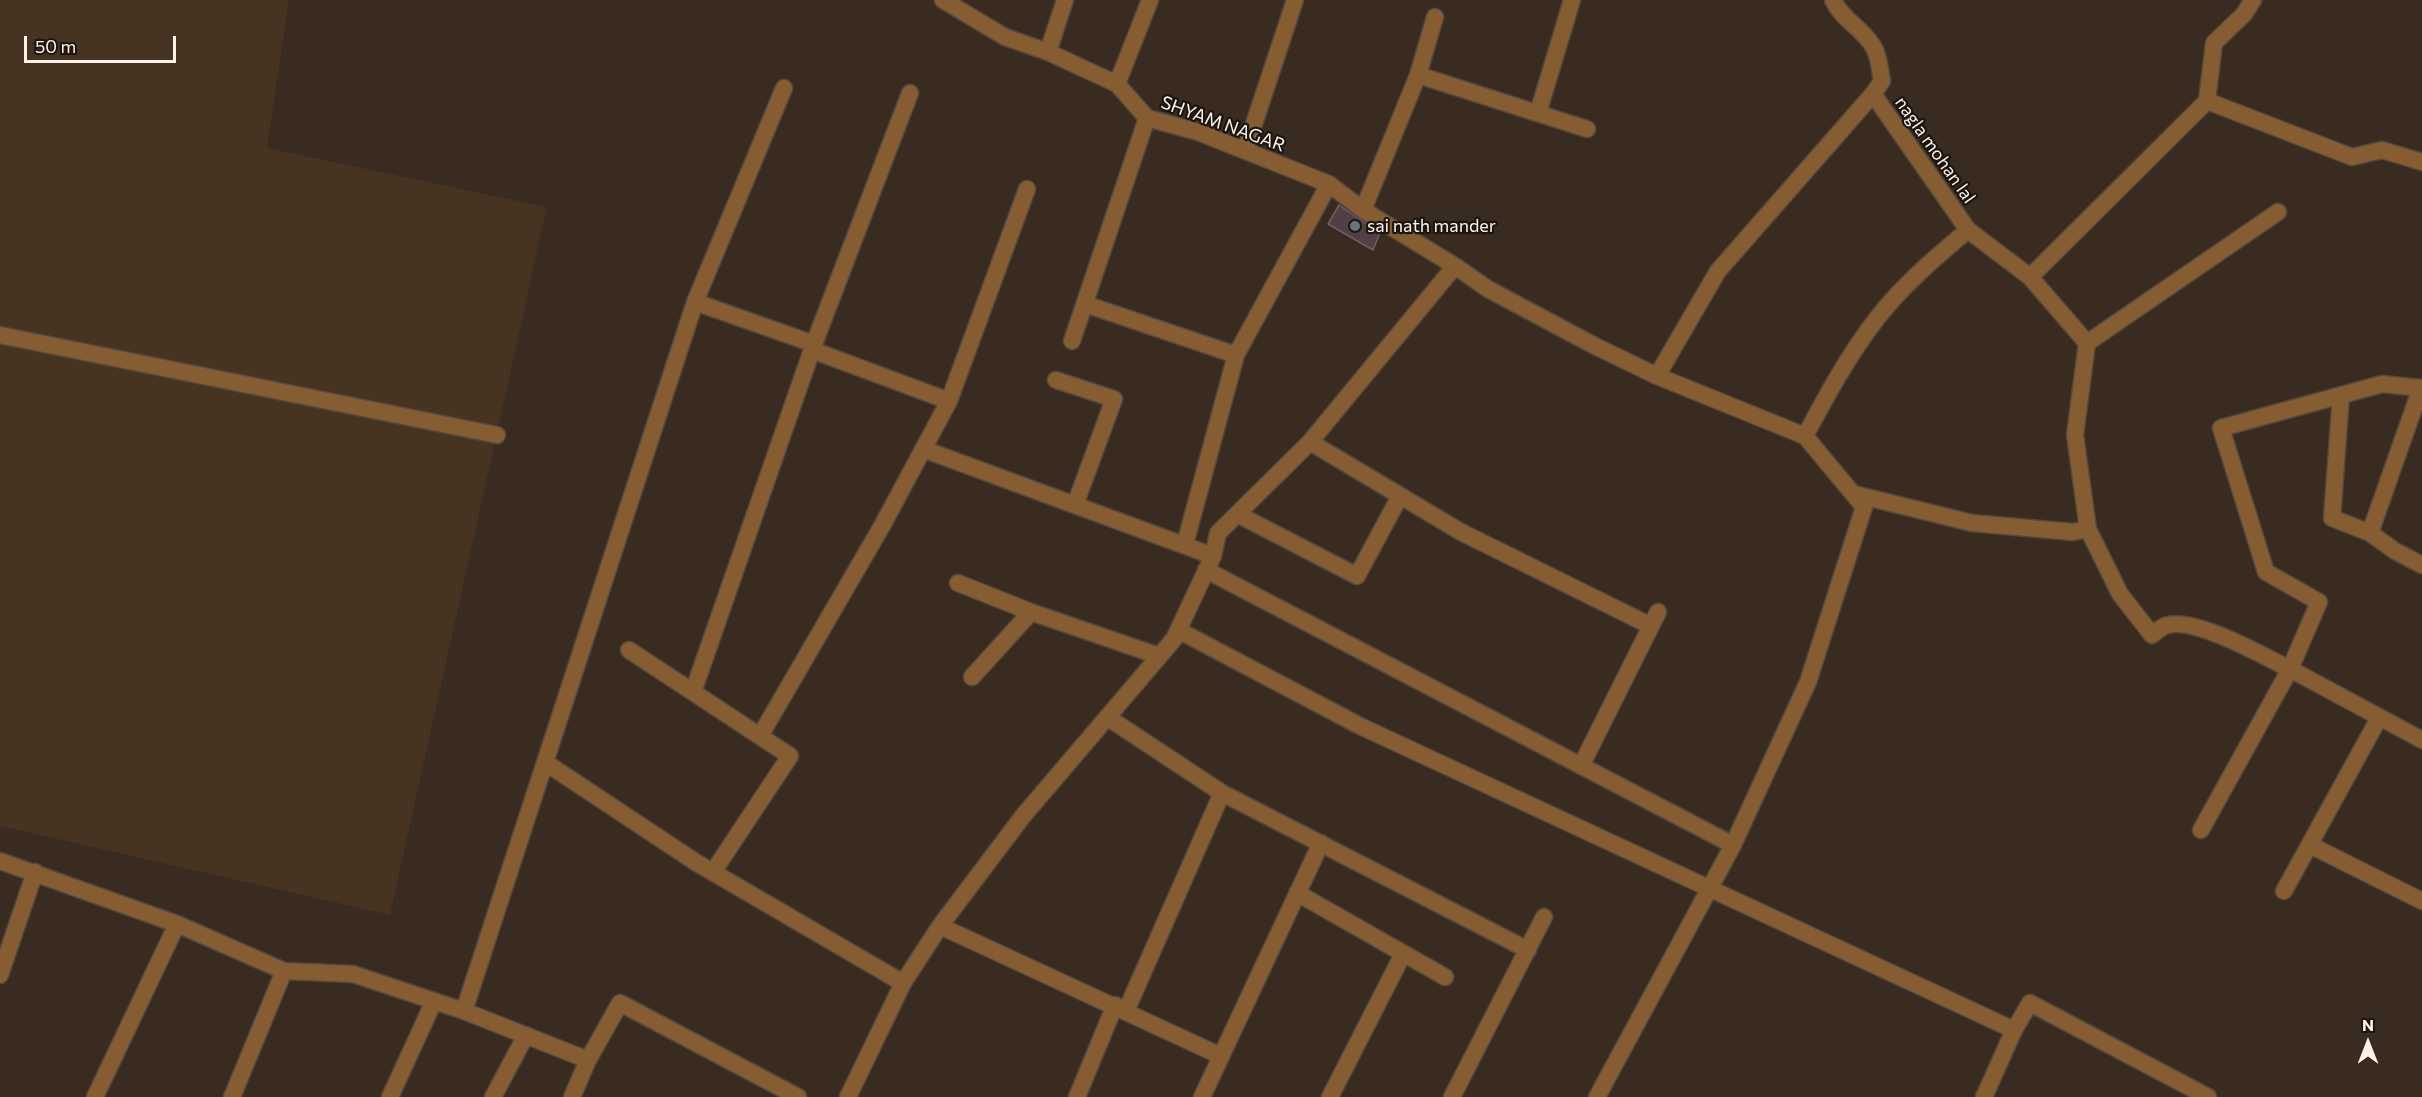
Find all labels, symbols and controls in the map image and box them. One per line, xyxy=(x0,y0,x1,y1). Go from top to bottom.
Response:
scale bar xyxy=(27,24,178,62)
text: 50 m xyxy=(35,35,76,57)
street label: SHYAM NAGAR xyxy=(1158,92,1288,156)
street label: nagla mohan lal xyxy=(1890,92,1980,208)
place label: sai nath mander xyxy=(1367,215,1496,237)
marker: sai nath mander xyxy=(1348,219,1362,233)
north arrow xyxy=(2338,1013,2398,1073)
text: N xyxy=(2362,1015,2374,1034)

